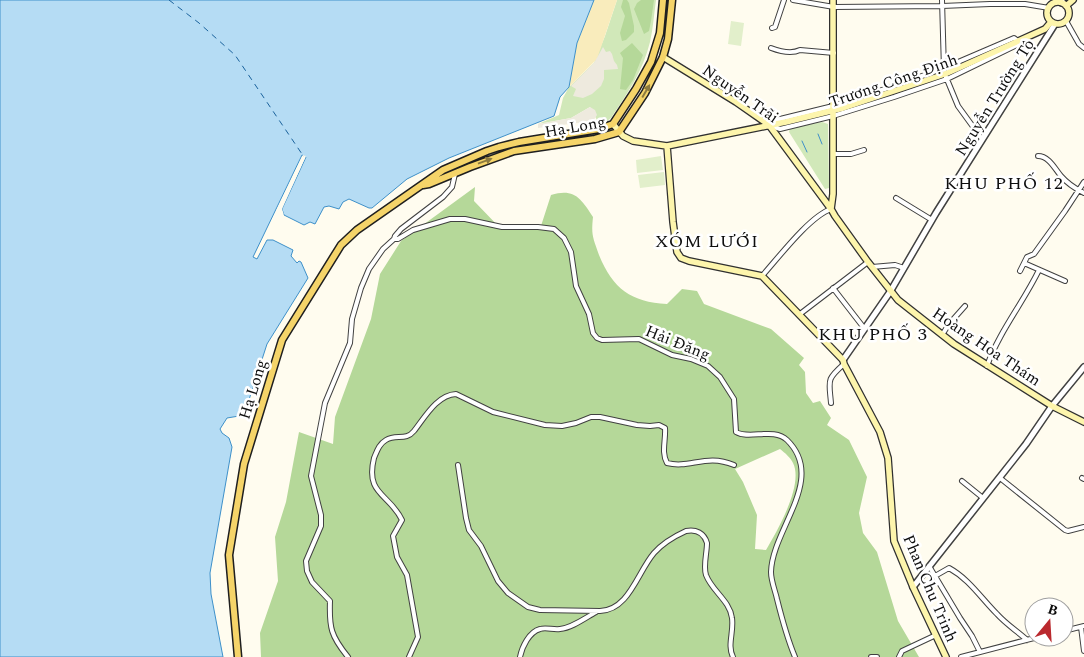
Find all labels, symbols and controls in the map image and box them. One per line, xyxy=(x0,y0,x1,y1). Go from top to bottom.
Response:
street label: Nguyễn Trường Tộ xyxy=(949,34,1041,161)
street label: Trương Công Định xyxy=(826,48,961,114)
street label: Nguyễn Trãi xyxy=(697,58,784,129)
one-way arrow xyxy=(641,85,650,98)
street label: Hạ Long xyxy=(543,110,608,144)
one-way arrow xyxy=(477,157,492,164)
district label: KHU PHỐ 12 xyxy=(944,170,1064,197)
district label: XÓM LƯỚI xyxy=(655,228,759,255)
street label: Hoàng Hoa Thám xyxy=(927,301,1046,392)
street label: Hải Đăng xyxy=(642,319,714,367)
district label: KHU PHỐ 3 xyxy=(818,321,928,348)
street label: Hạ Long xyxy=(232,356,273,422)
street label: Phan Chu Trinh xyxy=(897,531,964,646)
north arrow xyxy=(1024,597,1074,647)
text: B xyxy=(1045,599,1061,622)

